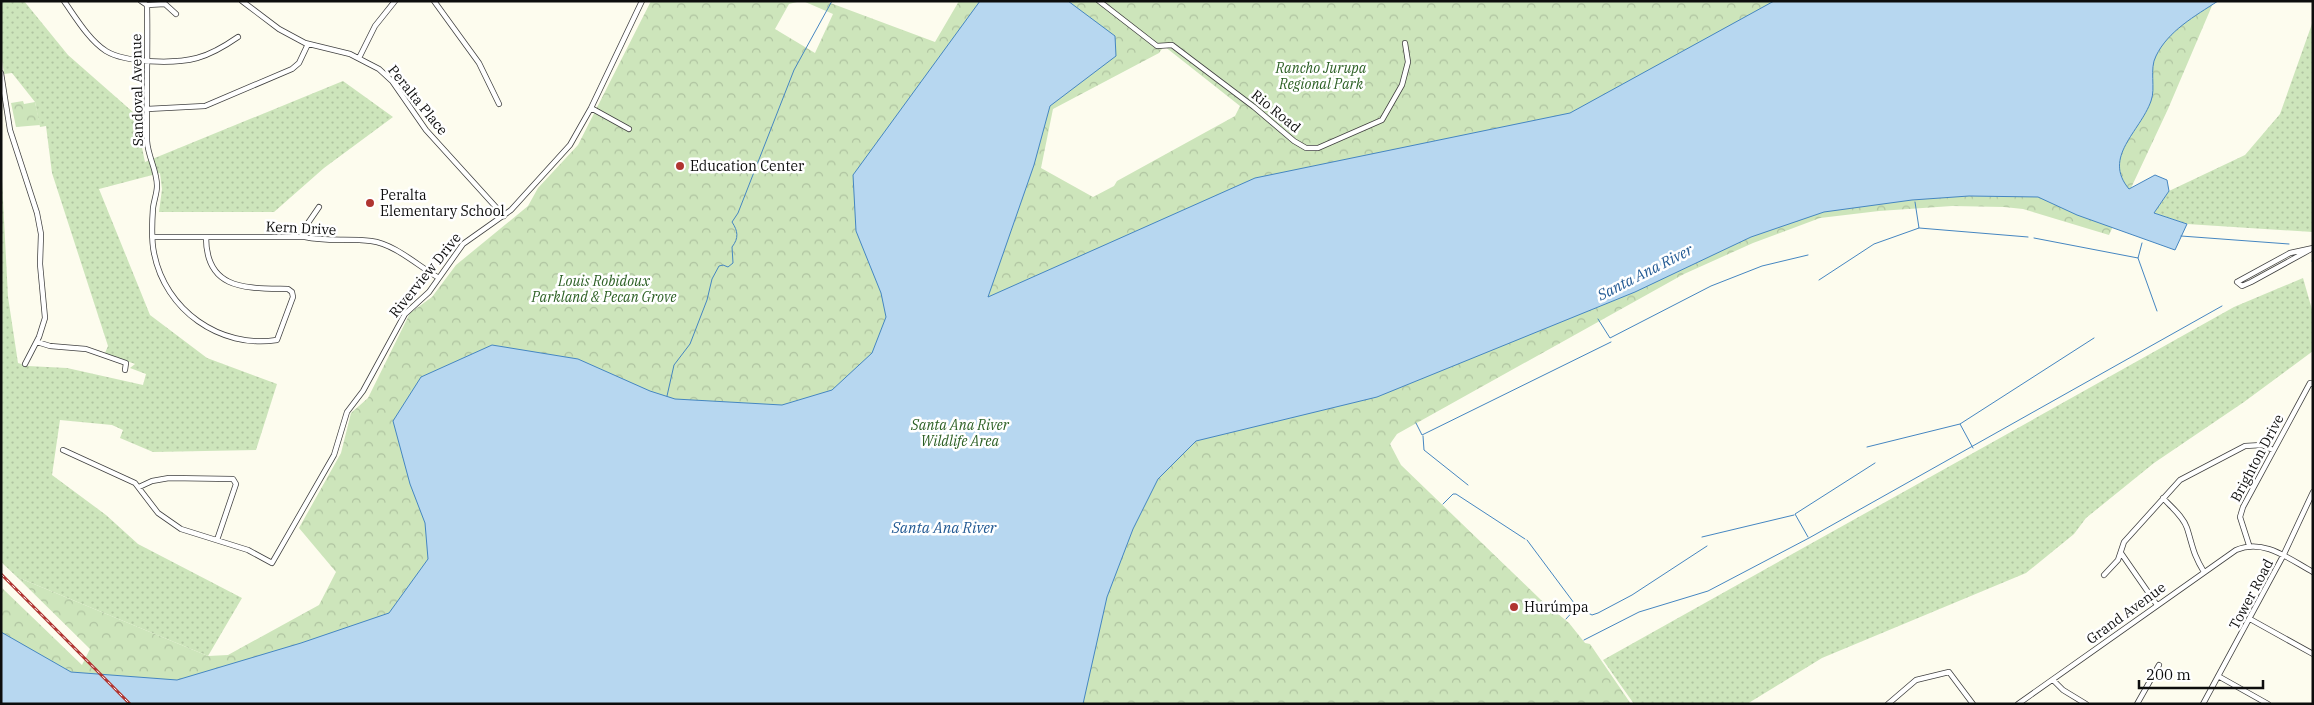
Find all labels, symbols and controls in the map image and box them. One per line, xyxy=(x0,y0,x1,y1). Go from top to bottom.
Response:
street label: Sandoval Avenue xyxy=(127,34,147,146)
park label: Rancho Jurupa Regional Park xyxy=(1275,59,1367,93)
street label: Peralta Place xyxy=(384,61,452,139)
street label: Rio Road xyxy=(1248,86,1305,137)
place label: Education Center xyxy=(690,157,805,175)
marker: Education Center xyxy=(674,160,686,172)
place label: Peralta Elementary School xyxy=(380,186,505,220)
marker: Peralta Elementary School xyxy=(364,197,376,209)
street label: Kern Drive xyxy=(265,217,337,239)
street label: Riverview Drive xyxy=(385,229,465,321)
water label: Santa Ana River xyxy=(1593,240,1696,305)
park label: Louis Robidoux Parkland & Pecan Grove xyxy=(531,272,677,306)
street label: Brighton Drive xyxy=(2226,411,2288,505)
park label: Santa Ana River Wildlife Area xyxy=(910,416,1010,450)
water label: Santa Ana River xyxy=(891,518,997,537)
street label: Tower Road xyxy=(2225,555,2277,632)
street label: Grand Avenue xyxy=(2083,578,2169,648)
place label: Hurúmpa xyxy=(1524,598,1589,616)
marker: Hurúmpa xyxy=(1508,601,1520,613)
scale bar xyxy=(2139,658,2263,690)
text: 200 m xyxy=(2146,665,2191,684)

